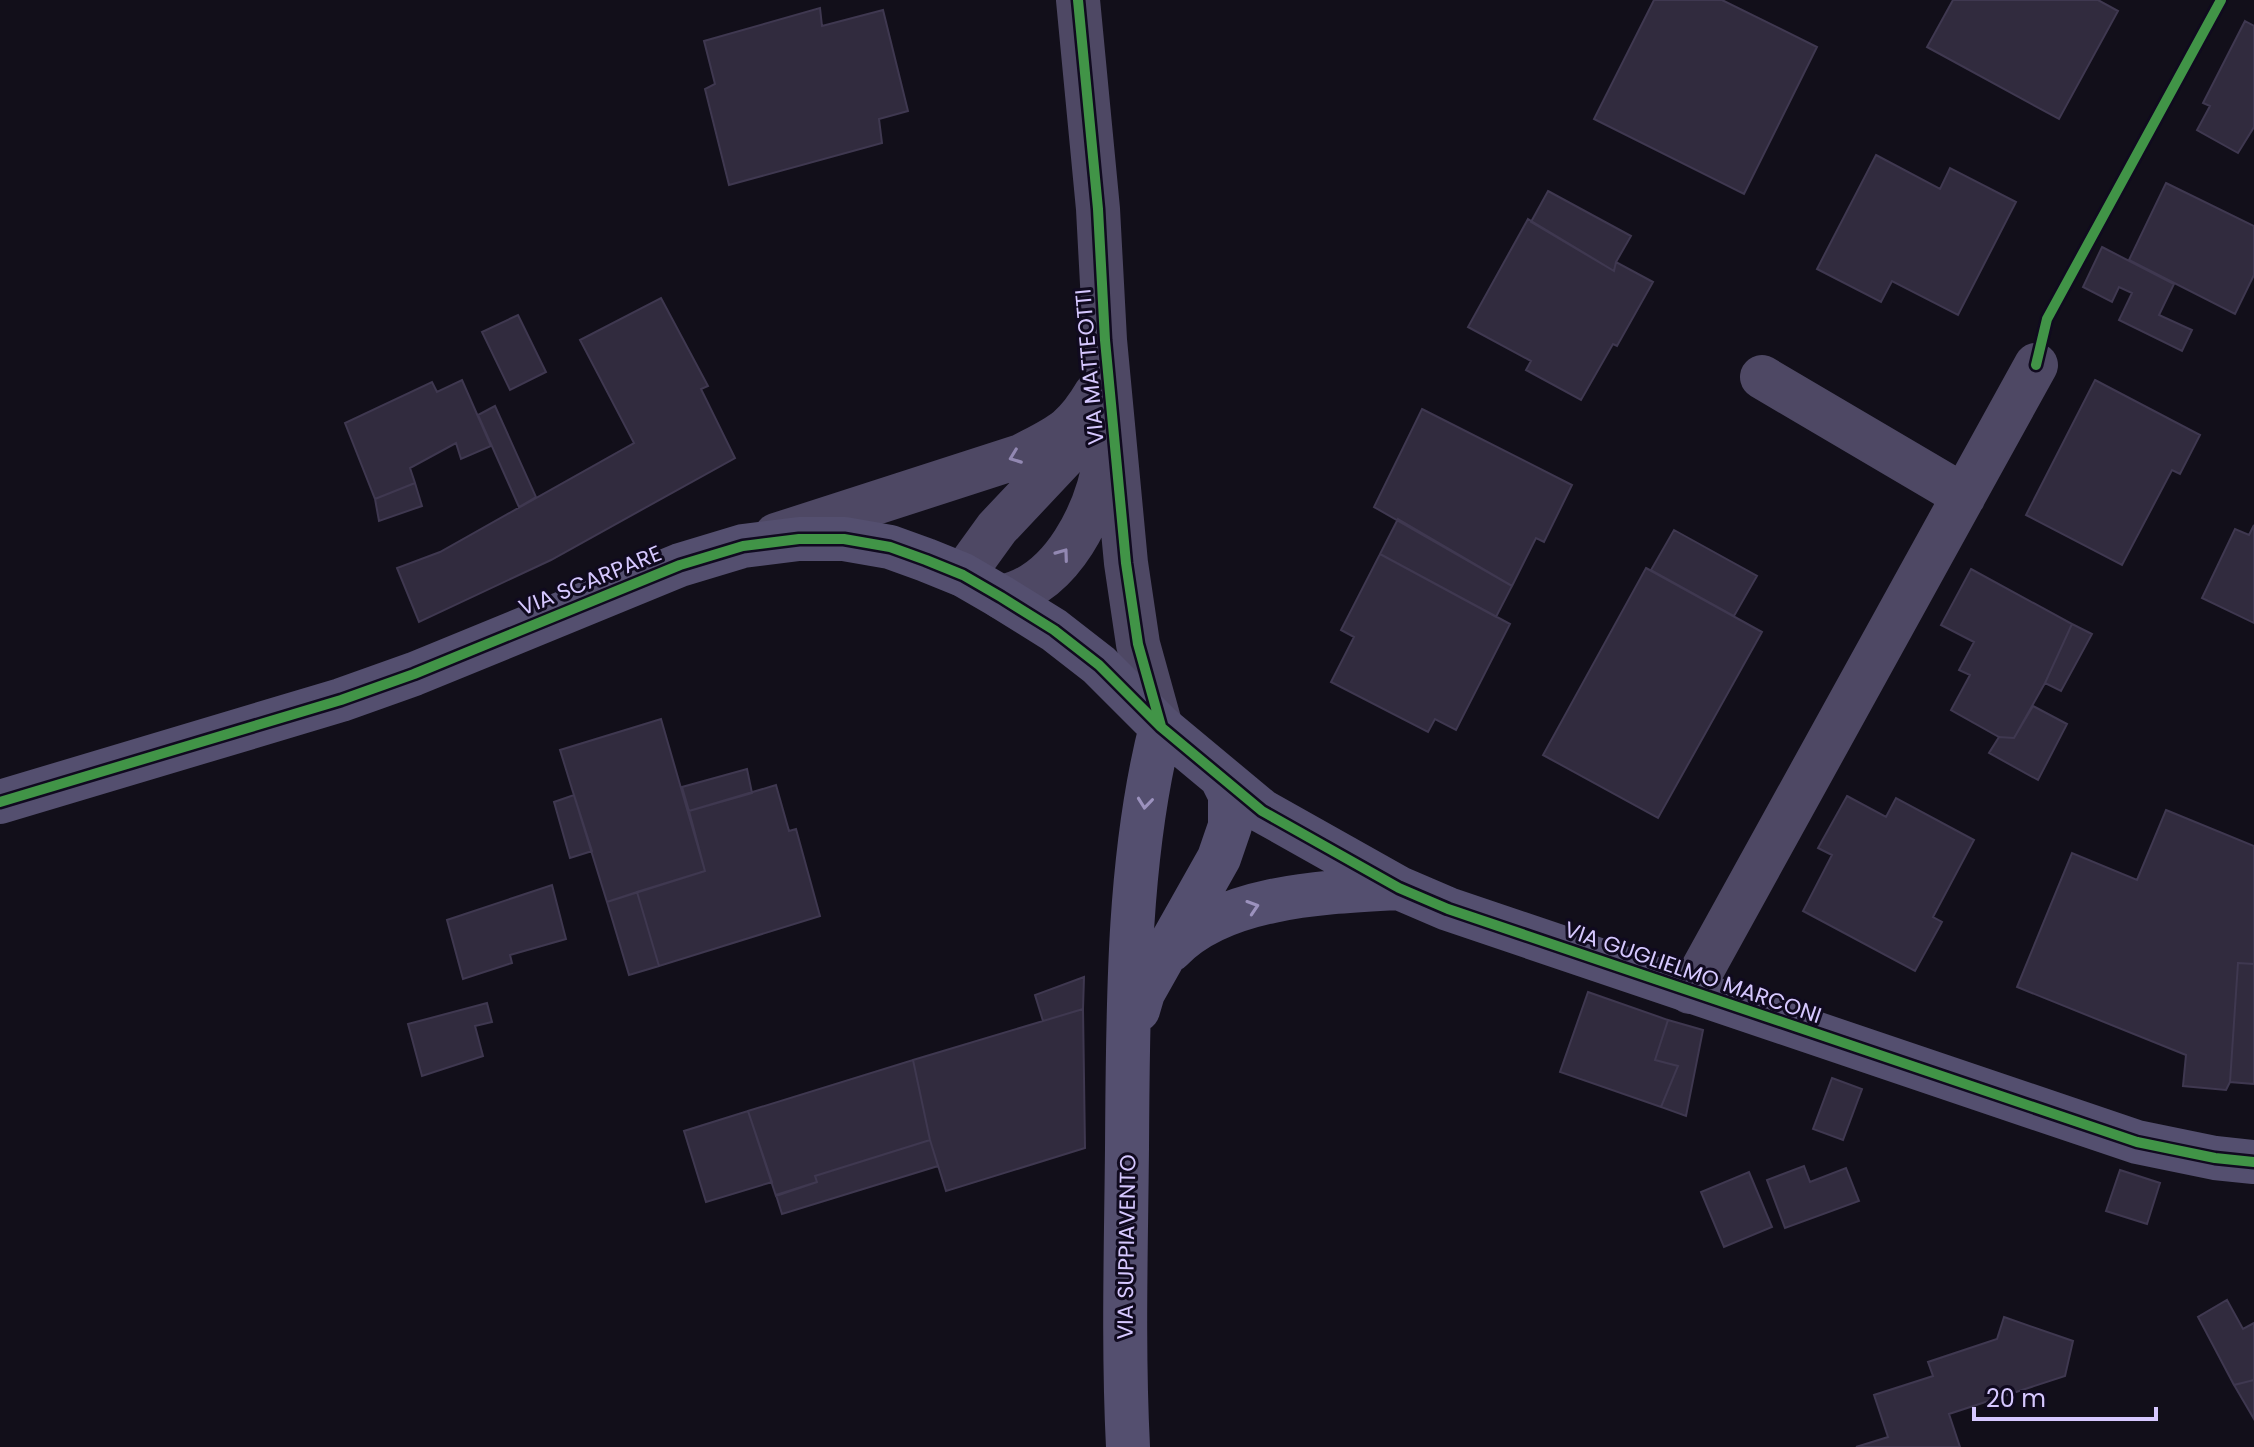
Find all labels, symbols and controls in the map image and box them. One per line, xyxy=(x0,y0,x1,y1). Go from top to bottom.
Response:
street label: VIA MATTEOTTI xyxy=(1067,288,1112,446)
one-way arrow xyxy=(1009,447,1023,464)
street label: VIA SCARPARE xyxy=(514,538,666,623)
one-way arrow xyxy=(1053,548,1067,563)
one-way arrow xyxy=(1136,797,1153,810)
one-way arrow xyxy=(1246,900,1259,916)
street label: VIA GUGLIELMO MARCONI xyxy=(1560,914,1826,1031)
street label: VIA SUPPIAVENTO xyxy=(1109,1154,1144,1340)
scale bar xyxy=(1974,1371,2156,1421)
text: 20 m xyxy=(1986,1382,2046,1415)

